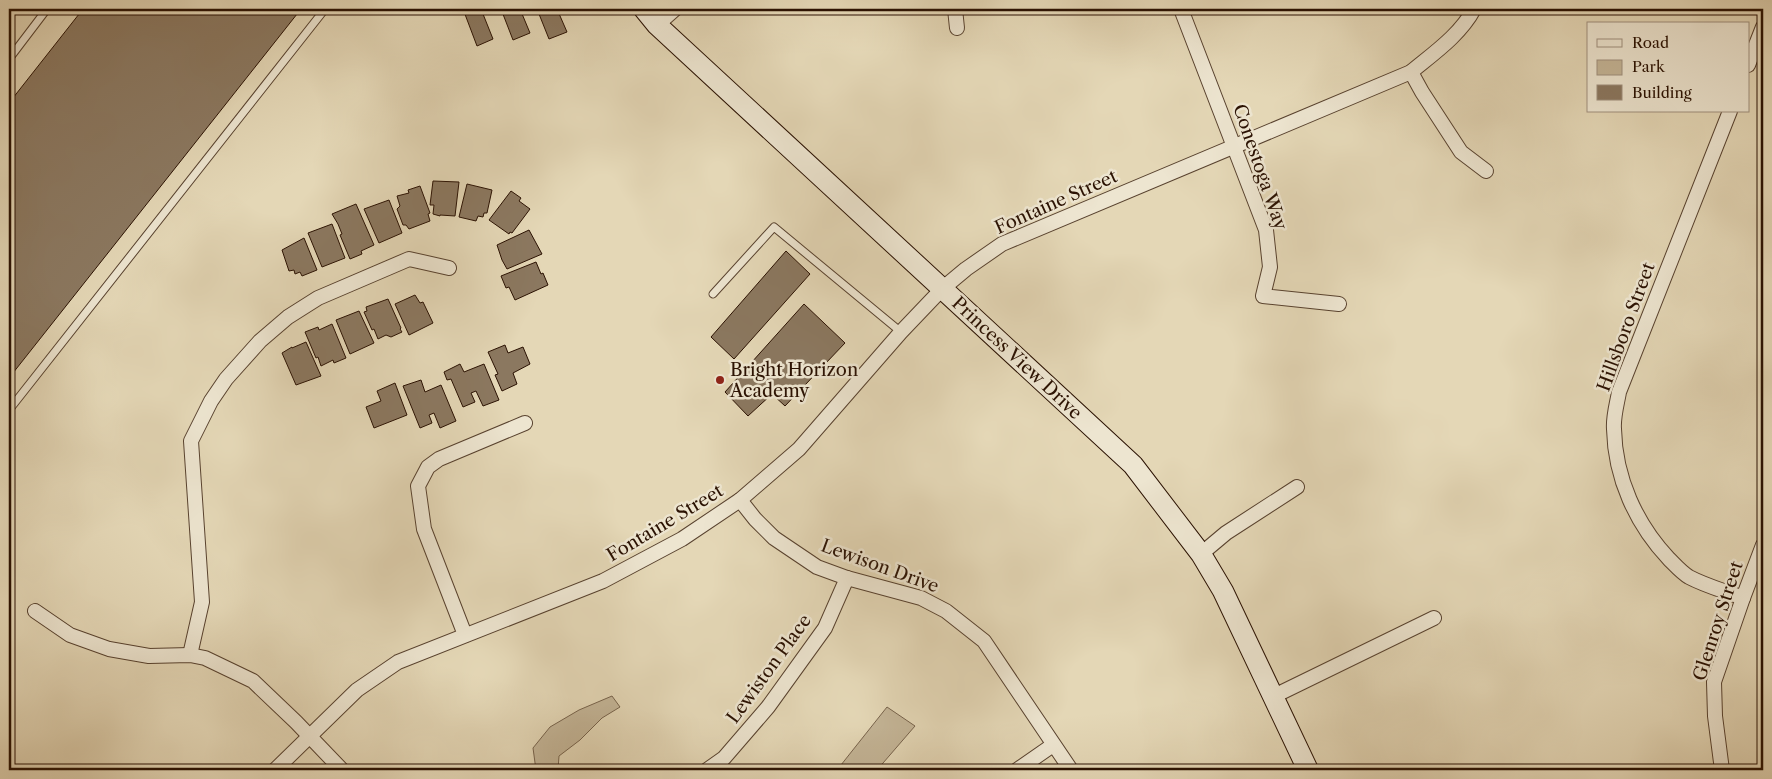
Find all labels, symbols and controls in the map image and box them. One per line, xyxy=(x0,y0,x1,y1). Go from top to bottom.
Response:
legend xyxy=(1587,22,1750,112)
text: Road xyxy=(1632,33,1669,52)
text: Park xyxy=(1632,57,1666,76)
text: Building xyxy=(1632,83,1692,102)
street label: Conestoga Way xyxy=(1228,101,1292,234)
street label: Fontaine Street xyxy=(991,165,1121,239)
street label: Hillsboro Street xyxy=(1592,259,1660,394)
street label: Princess View Drive xyxy=(947,292,1087,424)
place label: Bright Horizon Academy xyxy=(729,359,858,402)
marker: Bright Horizon Academy xyxy=(714,374,726,386)
street label: Fontaine Street xyxy=(603,479,728,566)
street label: Lewison Drive xyxy=(818,535,942,597)
street label: Glenroy Street xyxy=(1688,558,1748,684)
street label: Lewiston Place xyxy=(722,610,816,728)

